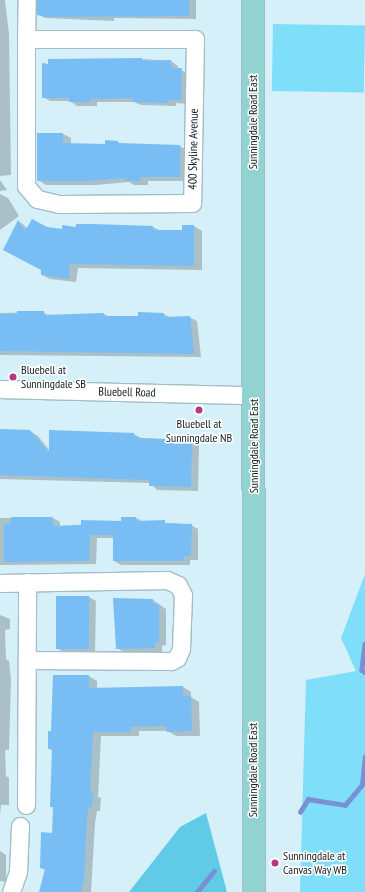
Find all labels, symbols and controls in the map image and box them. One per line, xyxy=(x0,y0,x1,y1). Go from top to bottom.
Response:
street label: Sunningdale Road East xyxy=(246,75,260,169)
street label: 400 Skyline Avenue xyxy=(185,108,201,190)
place label: Bluebell at Sunningdale SB xyxy=(21,363,86,391)
marker: Bluebell at Sunningdale SB xyxy=(8,372,18,382)
street label: Bluebell Road xyxy=(98,384,156,400)
street label: Sunningdale Road East xyxy=(247,399,261,493)
marker: Bluebell at Sunningdale NB xyxy=(194,405,204,415)
place label: Bluebell at Sunningdale NB xyxy=(166,417,232,445)
street label: Sunningdale Road East xyxy=(246,723,260,817)
place label: Sunningdale at Canvas Way WB xyxy=(283,849,348,877)
marker: Sunningdale at Canvas Way WB xyxy=(270,858,280,868)

